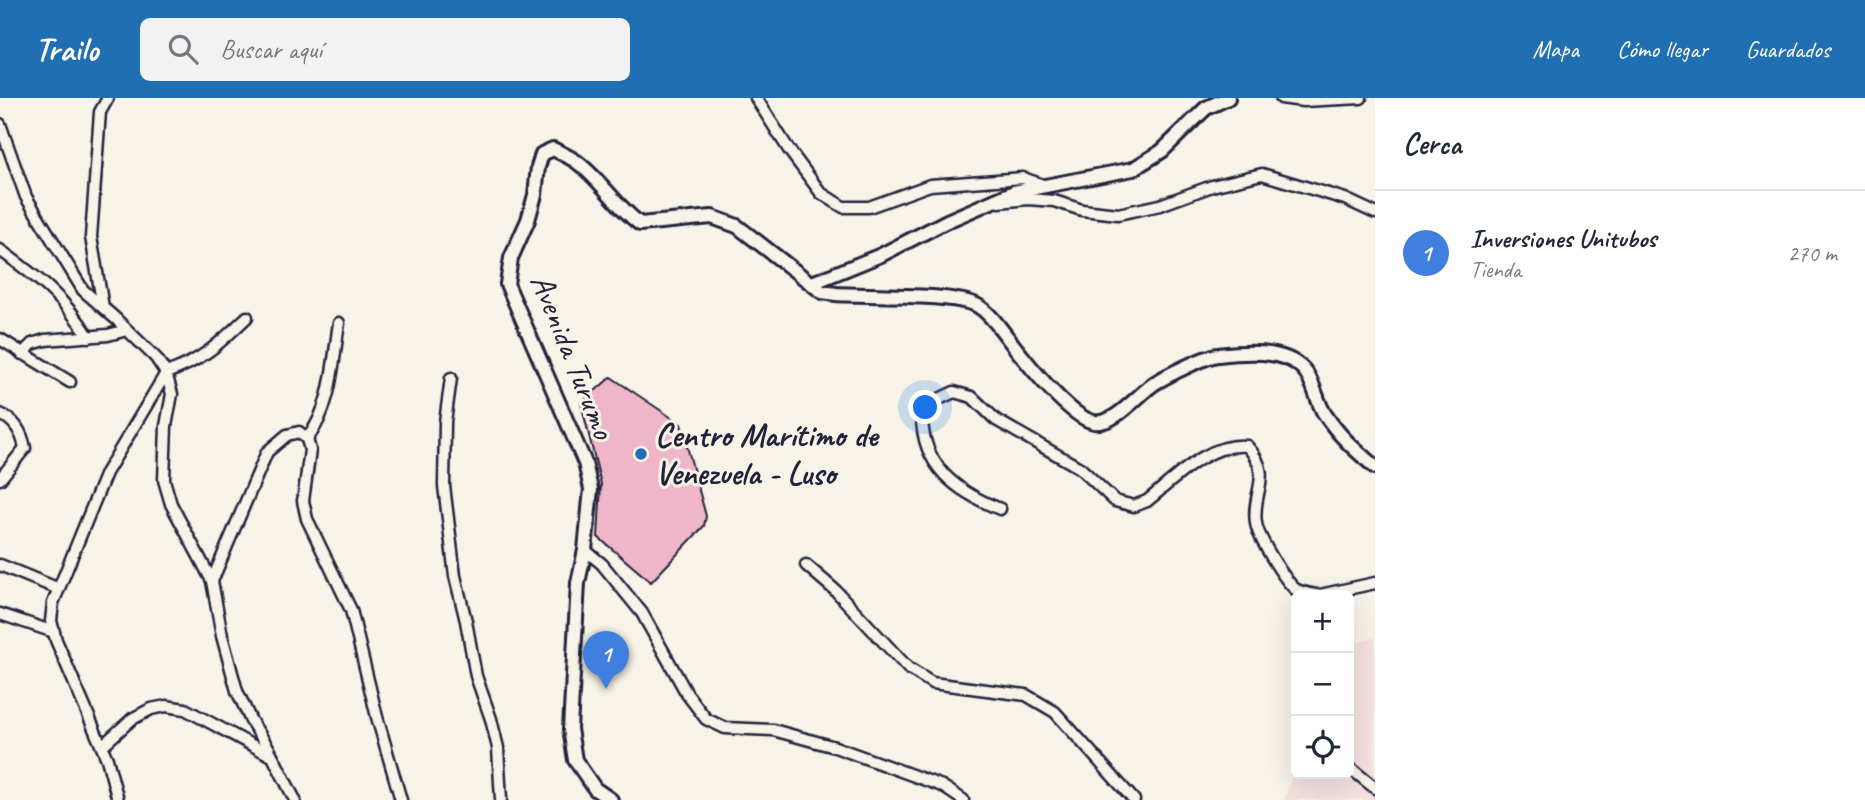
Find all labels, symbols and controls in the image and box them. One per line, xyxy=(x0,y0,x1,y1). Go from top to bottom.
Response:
search box xyxy=(140,18,630,81)
text: Trailo xyxy=(35,28,98,70)
icon: search xyxy=(164,30,202,68)
text: Buscar aquí xyxy=(220,33,322,66)
text: Mapa xyxy=(1532,34,1579,64)
text: Cómo llegar xyxy=(1617,34,1708,64)
text: Guardados xyxy=(1746,34,1830,64)
text: Cerca xyxy=(1403,125,1461,163)
text: Inversiones Unitubos xyxy=(1470,222,1656,255)
text: 1 xyxy=(1421,239,1431,268)
text: 270 m xyxy=(1788,239,1837,268)
text: Tienda xyxy=(1470,255,1521,284)
street label: Avenida Turumo xyxy=(521,268,626,446)
your location xyxy=(908,390,942,424)
place label: Centro Marítimo de Venezuela - Luso xyxy=(655,414,881,494)
marker: Centro Marítimo de Venezuela - Luso xyxy=(633,446,649,462)
map controls xyxy=(1291,590,1354,779)
button: + xyxy=(1291,590,1354,653)
pin: 1 xyxy=(583,631,629,689)
button: − xyxy=(1291,653,1354,716)
button: locate xyxy=(1291,716,1354,779)

